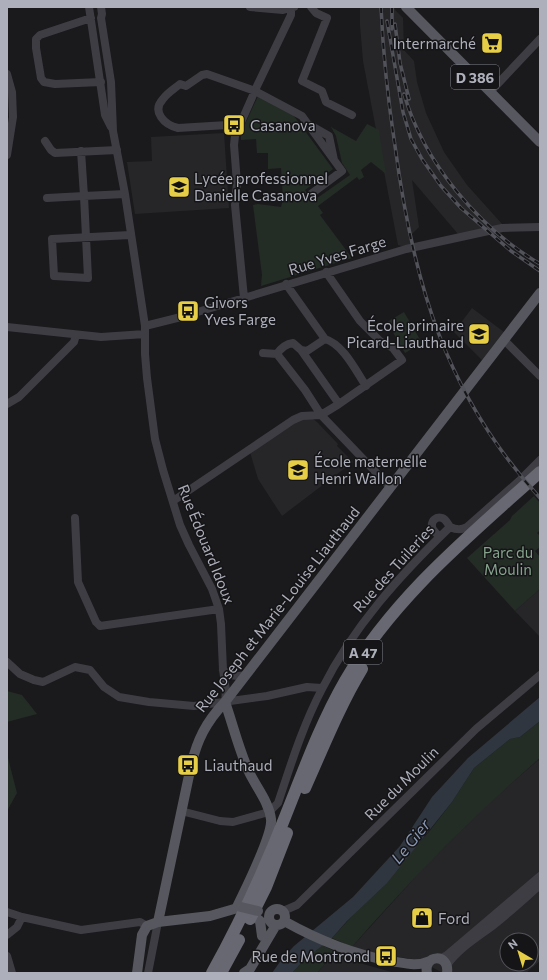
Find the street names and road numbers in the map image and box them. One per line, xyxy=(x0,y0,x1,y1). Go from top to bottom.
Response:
road number: D 386 xyxy=(451,65,499,89)
street label: Rue Yves Farge xyxy=(286,232,388,278)
street label: Rue Édouard Idoux xyxy=(175,481,240,606)
street label: Rue Joseph et Marie-Louise Liauthaud xyxy=(191,503,363,715)
street label: Rue des Tuileries xyxy=(349,520,437,616)
road number: A 47 xyxy=(344,640,382,664)
street label: Rue du Moulin xyxy=(360,742,442,824)

